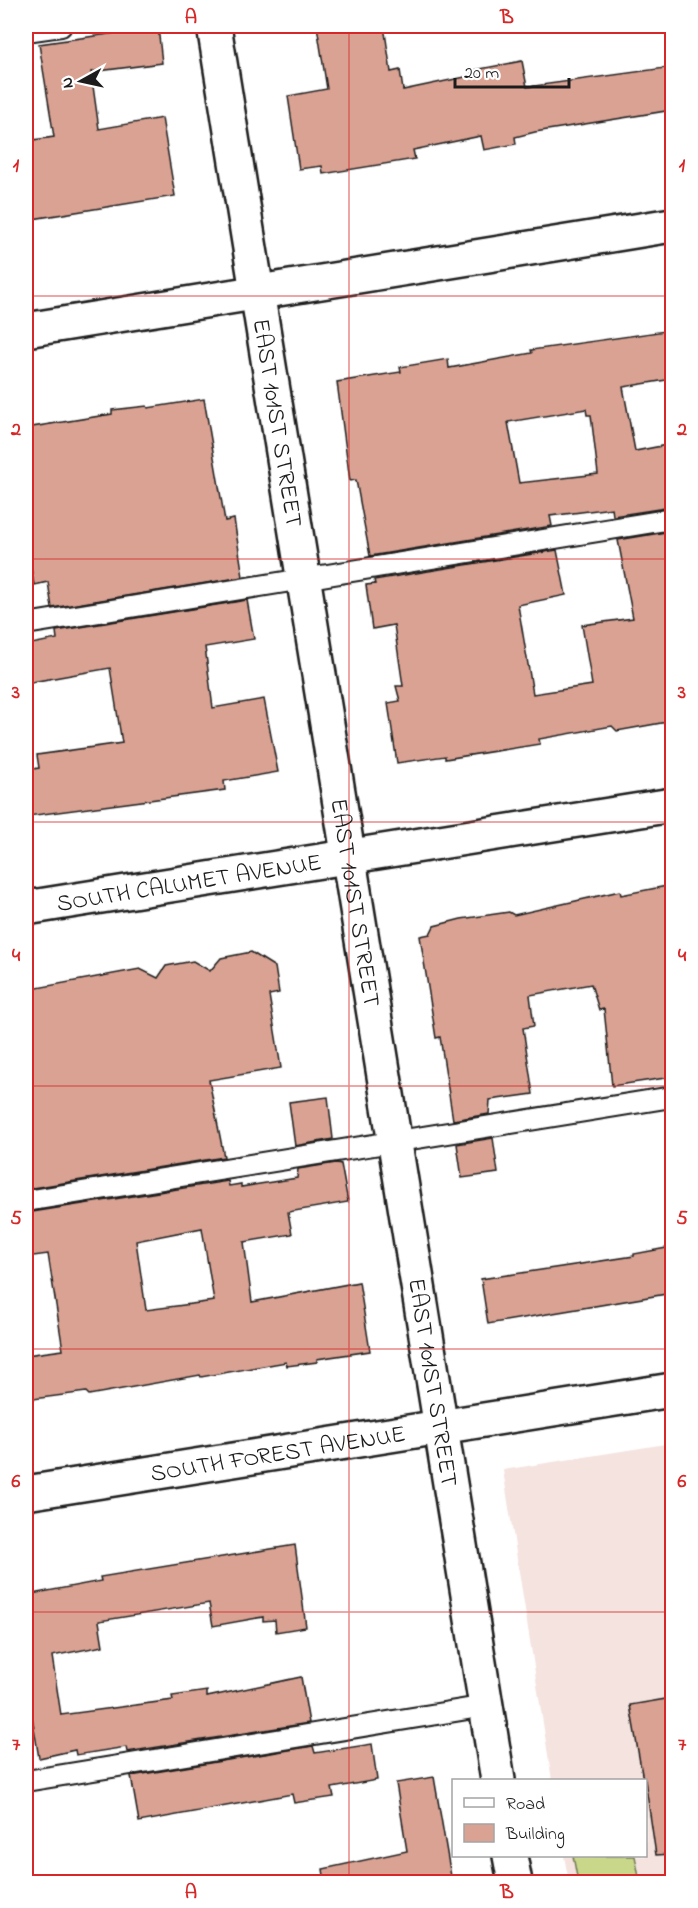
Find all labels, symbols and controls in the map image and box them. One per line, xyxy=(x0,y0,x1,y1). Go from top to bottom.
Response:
text: A xyxy=(185,4,197,33)
text: B xyxy=(499,4,514,33)
north arrow xyxy=(51,51,111,111)
scale bar xyxy=(455,51,569,89)
text: 20 m xyxy=(464,61,499,87)
text: N xyxy=(55,76,81,90)
text: 1 xyxy=(13,152,20,181)
text: 1 xyxy=(679,152,686,181)
street label: EAST 101ST STREET xyxy=(242,316,310,530)
text: 2 xyxy=(10,416,21,445)
text: 2 xyxy=(676,416,687,445)
text: 3 xyxy=(11,679,20,708)
text: 3 xyxy=(677,679,686,708)
street label: EAST 101ST STREET xyxy=(319,796,388,1010)
street label: SOUTH CALUMET AVENUE xyxy=(54,846,324,923)
text: 4 xyxy=(12,942,21,971)
text: 4 xyxy=(678,942,687,971)
text: 5 xyxy=(10,1205,22,1234)
text: 5 xyxy=(676,1205,688,1234)
street label: EAST 101ST STREET xyxy=(397,1276,465,1490)
street label: SOUTH FOREST AVENUE xyxy=(148,1418,408,1493)
text: 6 xyxy=(12,1468,21,1497)
text: 6 xyxy=(678,1468,687,1497)
text: 7 xyxy=(12,1731,21,1760)
text: 7 xyxy=(678,1731,687,1760)
legend xyxy=(452,1779,647,1857)
text: Road xyxy=(506,1792,545,1818)
text: Building xyxy=(505,1822,565,1849)
text: A xyxy=(185,1879,197,1908)
text: B xyxy=(499,1879,514,1908)

